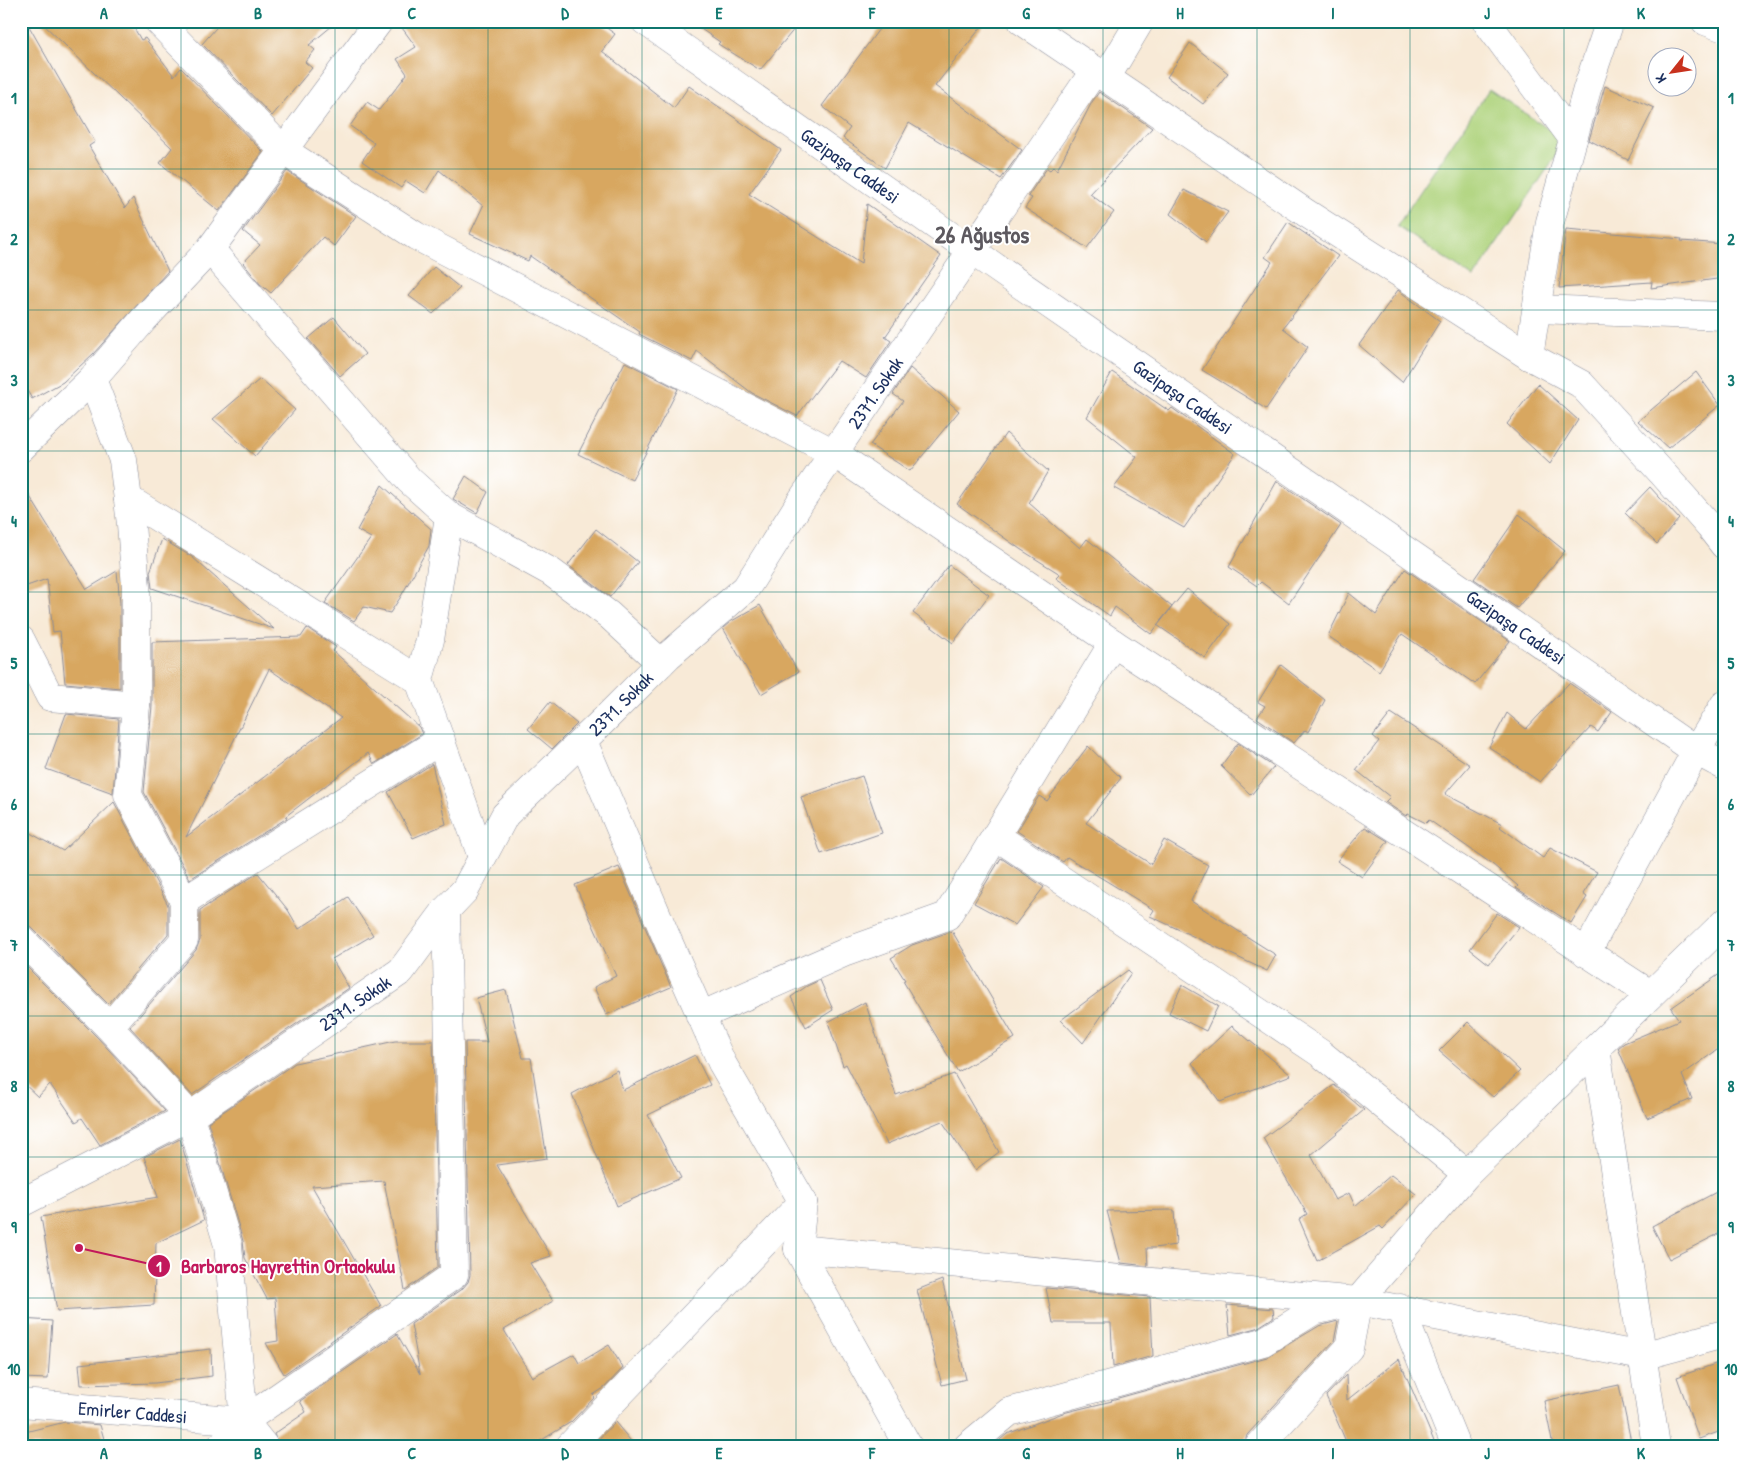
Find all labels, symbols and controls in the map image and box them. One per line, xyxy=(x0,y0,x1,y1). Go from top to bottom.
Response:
text: A xyxy=(100,2,108,24)
text: B xyxy=(254,2,262,24)
text: C xyxy=(408,2,417,24)
text: D xyxy=(561,2,569,24)
text: E xyxy=(715,2,723,24)
text: F xyxy=(868,2,876,24)
text: G xyxy=(1022,2,1030,24)
text: H xyxy=(1176,2,1184,24)
text: I xyxy=(1331,2,1335,24)
text: J xyxy=(1484,2,1490,24)
text: K xyxy=(1637,2,1646,24)
north arrow xyxy=(1648,48,1698,98)
text: K xyxy=(1650,70,1670,87)
text: 1 xyxy=(11,87,17,109)
text: 1 xyxy=(1728,87,1734,109)
street label: Gazipaşa Caddesi xyxy=(796,122,905,209)
district label: 26 Ağustos xyxy=(935,218,1029,251)
text: 2 xyxy=(10,228,18,250)
text: 2 xyxy=(1727,228,1735,250)
street label: 2371. Sokak xyxy=(841,351,909,434)
street label: Gazipaşa Caddesi xyxy=(1128,353,1238,440)
text: 3 xyxy=(10,369,18,391)
text: 3 xyxy=(1727,369,1735,391)
text: 4 xyxy=(11,510,17,532)
text: 4 xyxy=(1728,510,1734,532)
street label: Gazipaşa Caddesi xyxy=(1461,583,1571,670)
text: 5 xyxy=(11,652,18,674)
text: 5 xyxy=(1728,652,1735,674)
street label: 2371. Sokak xyxy=(582,665,659,742)
text: 6 xyxy=(11,793,18,815)
text: 6 xyxy=(1728,793,1735,815)
text: 7 xyxy=(9,934,18,956)
text: 7 xyxy=(1726,934,1735,956)
street label: 2371. Sokak xyxy=(314,969,396,1037)
text: 8 xyxy=(11,1075,18,1097)
text: 8 xyxy=(1728,1075,1735,1097)
text: 9 xyxy=(11,1216,17,1238)
text: 9 xyxy=(1728,1216,1734,1238)
callout: Barbaros Hayrettin Ortaokulu xyxy=(146,1249,406,1284)
text: Barbaros Hayrettin Ortaokulu xyxy=(181,1252,396,1280)
text: 1 xyxy=(156,1256,162,1277)
text: 10 xyxy=(8,1358,20,1380)
text: 10 xyxy=(1725,1358,1737,1380)
street label: Emirler Caddesi xyxy=(77,1395,188,1429)
text: A xyxy=(100,1442,108,1464)
text: B xyxy=(254,1442,262,1464)
text: C xyxy=(408,1442,417,1464)
text: D xyxy=(561,1442,569,1464)
text: E xyxy=(715,1442,723,1464)
text: F xyxy=(868,1442,876,1464)
text: G xyxy=(1022,1442,1030,1464)
text: H xyxy=(1176,1442,1184,1464)
text: I xyxy=(1331,1442,1335,1464)
text: J xyxy=(1484,1442,1490,1464)
text: K xyxy=(1637,1442,1646,1464)

